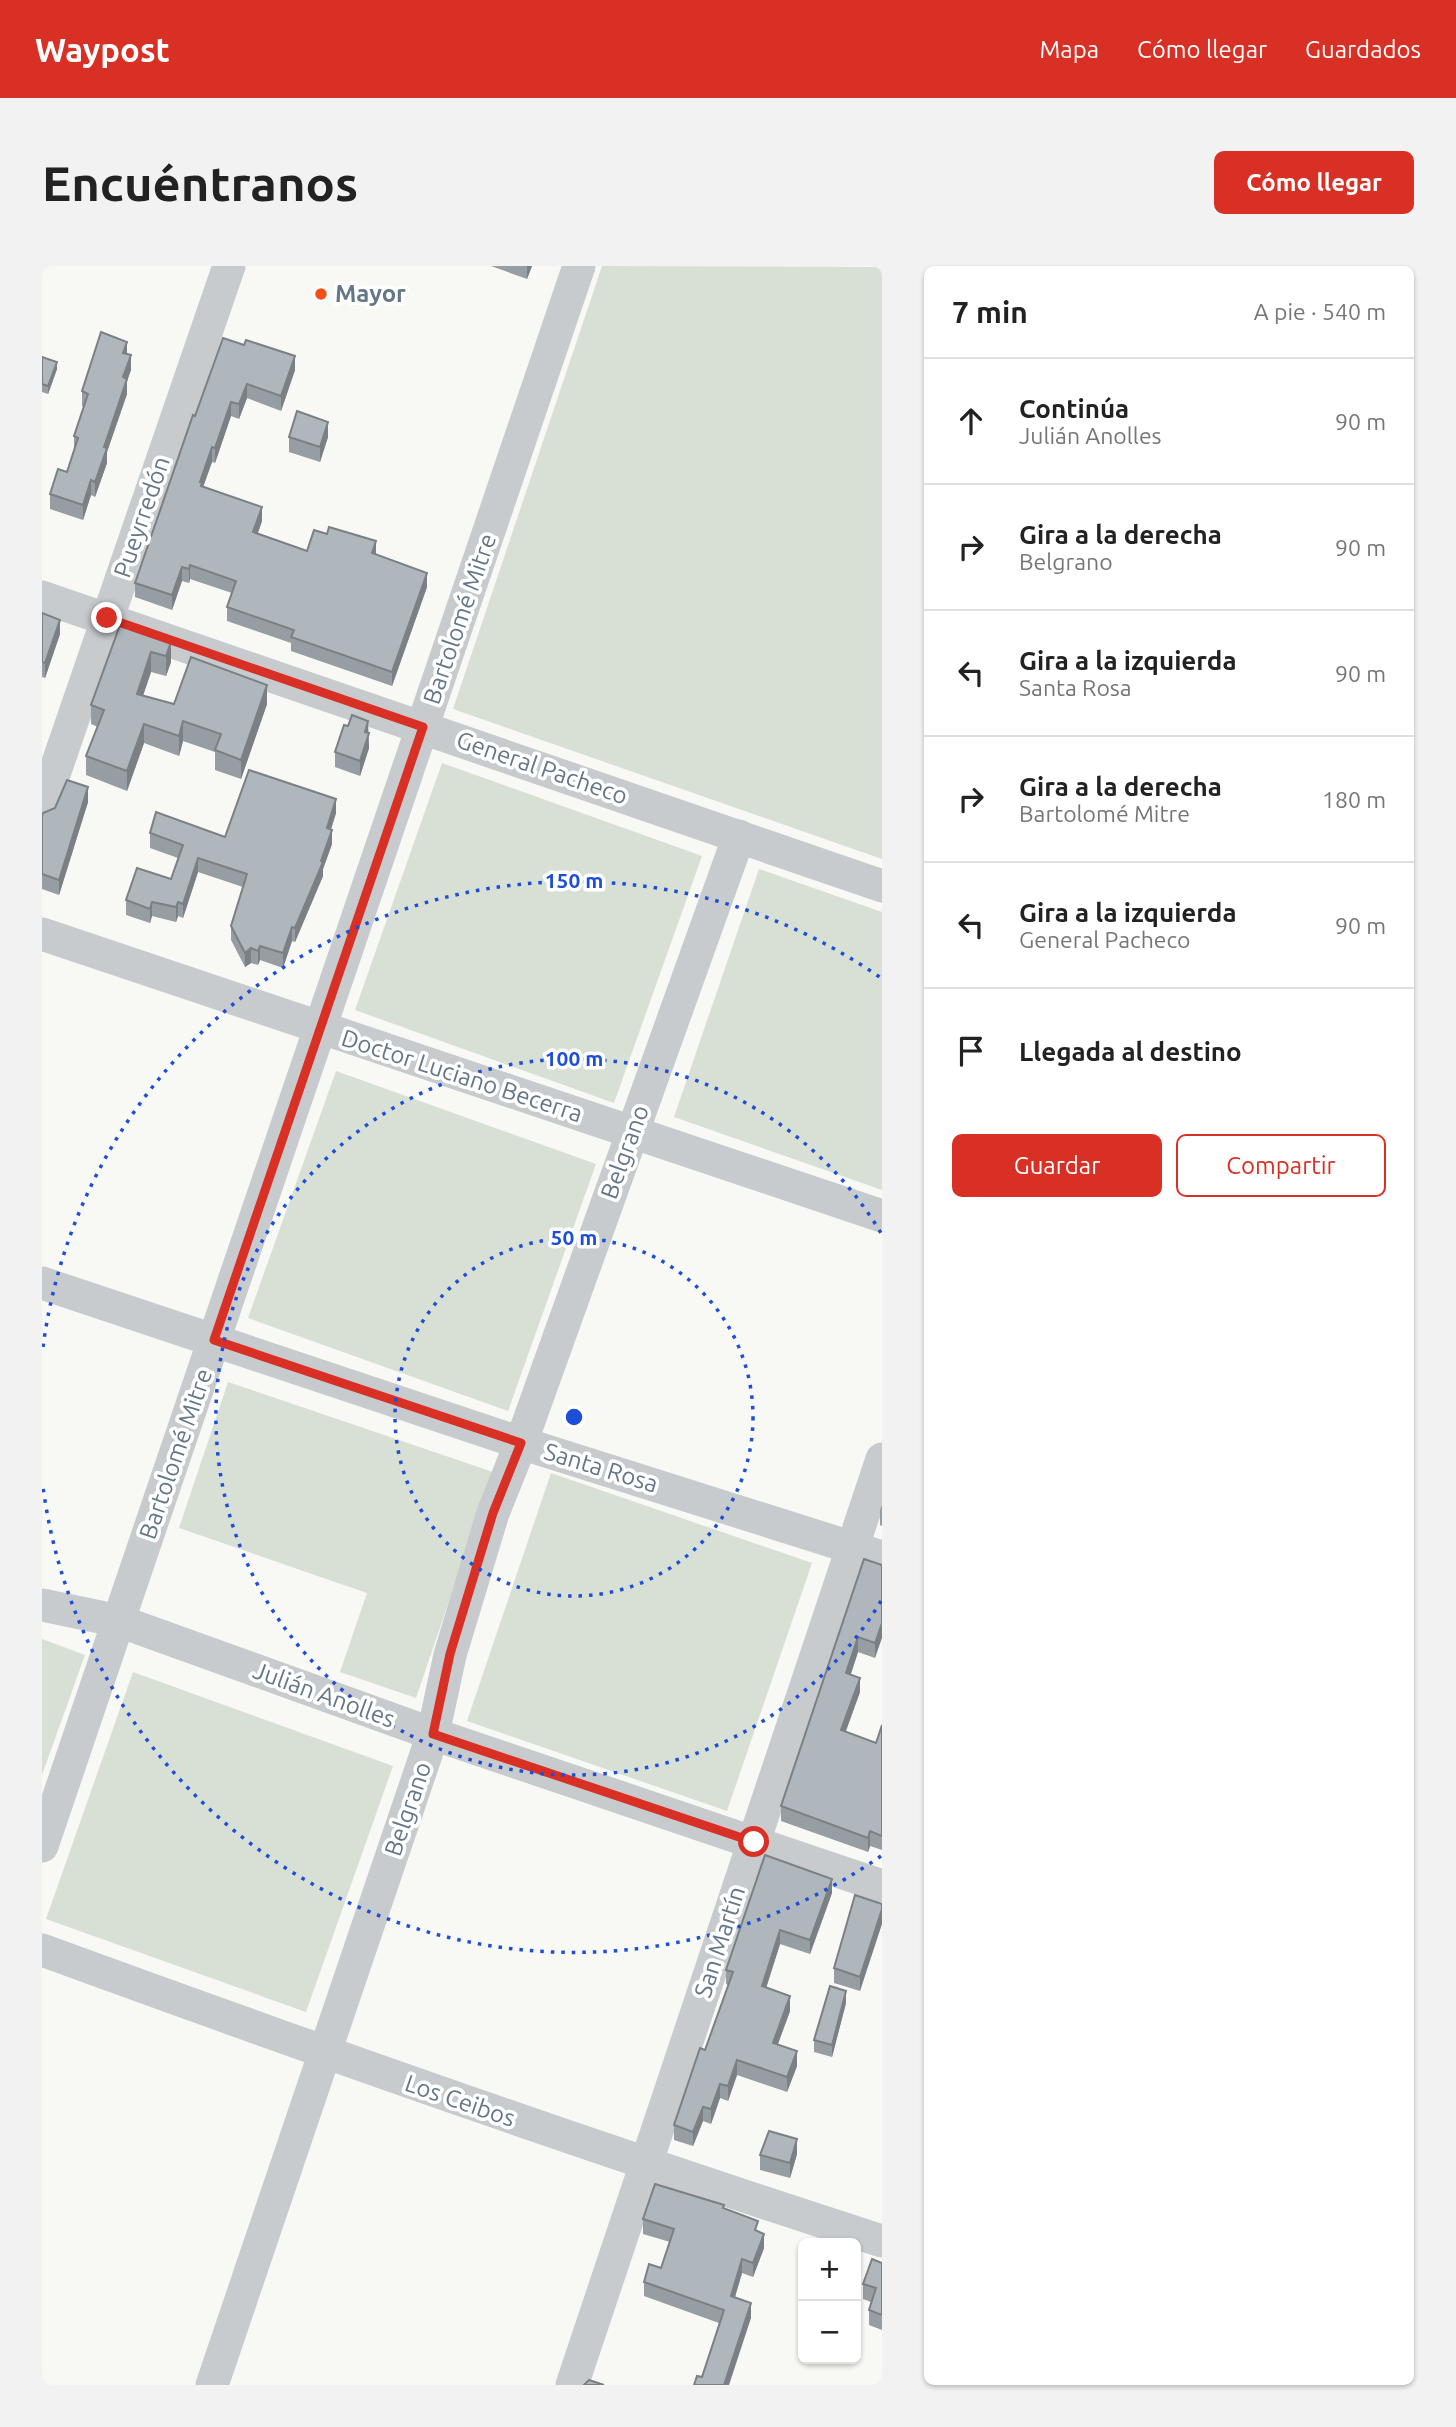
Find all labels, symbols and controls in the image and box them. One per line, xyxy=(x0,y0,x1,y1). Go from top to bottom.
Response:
text: Waypost xyxy=(35,31,170,68)
text: Mapa xyxy=(1039,36,1099,63)
text: Cómo llegar xyxy=(1137,36,1267,63)
text: Guardados xyxy=(1305,36,1421,63)
button: Cómo llegar xyxy=(1214,151,1414,214)
text: Encuéntranos xyxy=(42,155,358,210)
place label: Mayor xyxy=(335,280,406,307)
marker: Mayor xyxy=(313,286,329,302)
text: 7 min xyxy=(952,295,1028,329)
text: A pie · 540 m xyxy=(1254,299,1386,324)
text: Continúa xyxy=(1019,394,1129,423)
icon: ahead xyxy=(952,402,990,440)
text: 90 m xyxy=(1335,409,1386,434)
text: Julián Anolles xyxy=(1019,423,1162,448)
street label: Pueyrredón xyxy=(108,453,175,581)
text: Gira a la derecha xyxy=(1019,520,1222,549)
icon: right xyxy=(952,528,990,566)
street label: Bartolomé Mitre xyxy=(418,530,501,708)
text: 90 m xyxy=(1335,535,1386,560)
text: Belgrano xyxy=(1019,549,1113,574)
route end xyxy=(91,602,122,633)
text: Gira a la izquierda xyxy=(1019,646,1237,675)
icon: left xyxy=(952,654,990,692)
text: 90 m xyxy=(1335,661,1386,686)
text: Santa Rosa xyxy=(1019,675,1132,700)
street label: General Pacheco xyxy=(453,726,631,809)
text: Gira a la derecha xyxy=(1019,772,1222,801)
icon: right xyxy=(952,780,990,818)
text: 180 m xyxy=(1322,787,1386,812)
text: Bartolomé Mitre xyxy=(1019,801,1190,826)
text: 150 m xyxy=(545,868,603,892)
text: Gira a la izquierda xyxy=(1019,898,1237,927)
icon: left xyxy=(952,906,990,944)
text: 90 m xyxy=(1335,913,1386,938)
text: General Pacheco xyxy=(1019,927,1191,952)
street label: Doctor Luciano Becerra xyxy=(338,1024,586,1127)
icon: arrive xyxy=(952,1032,990,1070)
text: Llegada al destino xyxy=(1019,1037,1242,1066)
text: 100 m xyxy=(545,1046,603,1070)
street label: Belgrano xyxy=(595,1101,654,1202)
button: Guardar xyxy=(952,1134,1162,1197)
button: Compartir xyxy=(1176,1134,1386,1197)
text: 50 m xyxy=(551,1225,597,1249)
street label: Bartolomé Mitre xyxy=(134,1365,217,1543)
centre of rings xyxy=(562,1405,586,1429)
street label: Santa Rosa xyxy=(541,1437,661,1498)
street label: Julián Anolles xyxy=(250,1656,399,1733)
street label: Belgrano xyxy=(379,1758,436,1859)
route start xyxy=(738,1826,769,1857)
street label: San Martín xyxy=(689,1883,750,2001)
street label: Los Ceibos xyxy=(402,2069,519,2132)
map controls xyxy=(798,2238,861,2364)
button: + xyxy=(798,2238,861,2301)
button: − xyxy=(798,2301,861,2364)

